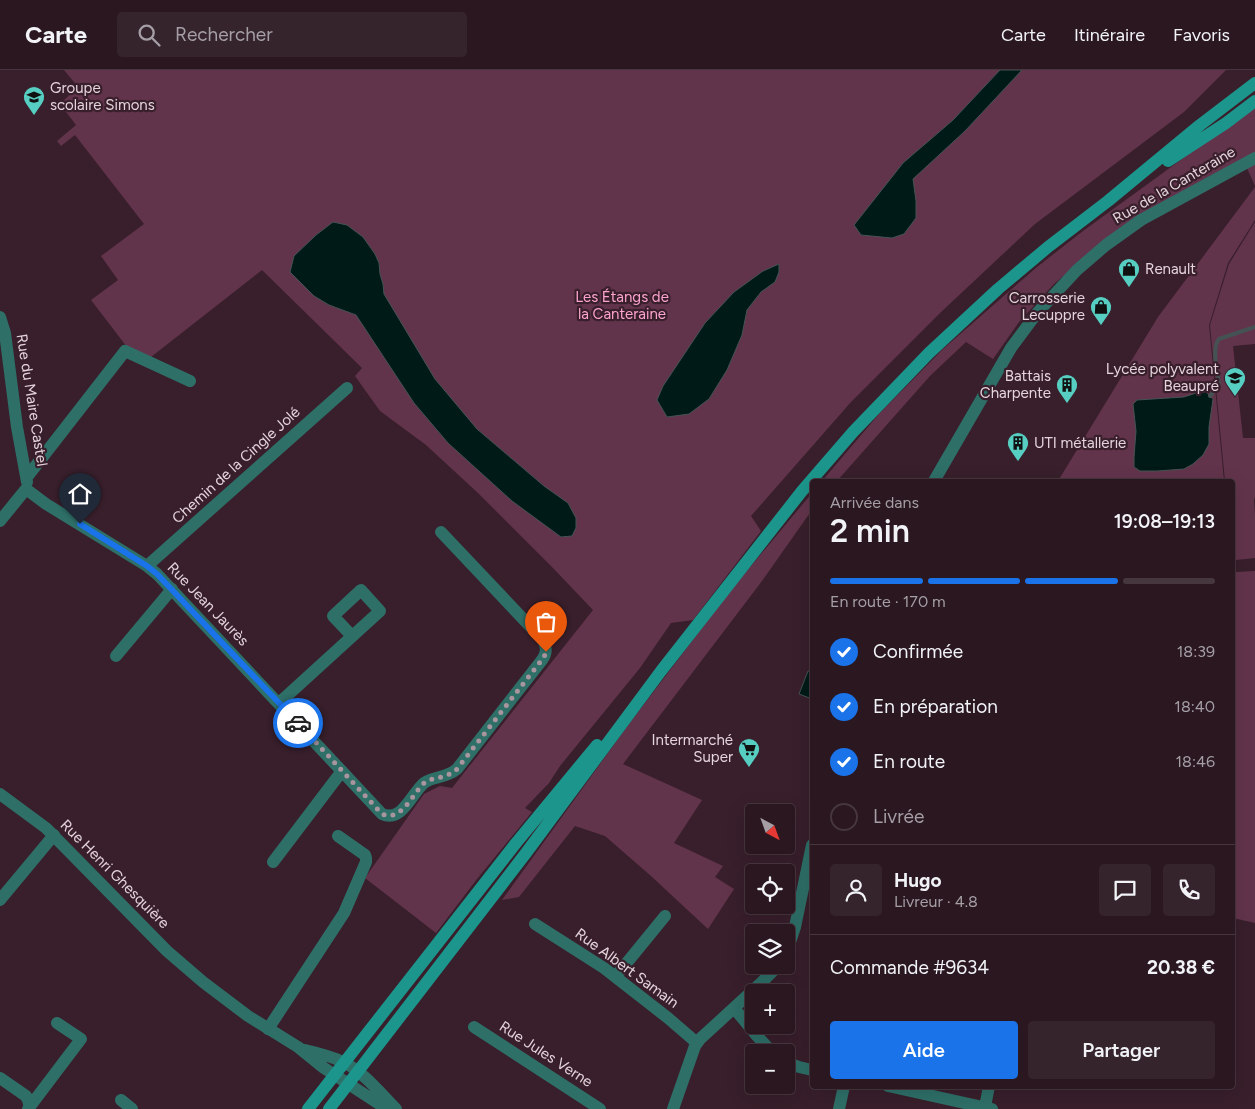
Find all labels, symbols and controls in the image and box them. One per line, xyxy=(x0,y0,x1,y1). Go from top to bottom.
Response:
search box xyxy=(117,12,467,57)
text: Carte xyxy=(25,20,87,49)
icon: search xyxy=(135,21,163,49)
text: Rechercher xyxy=(175,23,273,46)
text: Carte xyxy=(1001,24,1046,46)
text: Itinéraire xyxy=(1074,24,1145,46)
text: Favoris xyxy=(1173,24,1230,46)
place label: Groupe scolaire Simons xyxy=(50,79,155,114)
school or university icon: Groupe scolaire Simons xyxy=(22,85,46,116)
street label: Rue de la Canteraine xyxy=(1110,143,1238,227)
shop icon: Renault xyxy=(1117,257,1141,288)
place label: Renault xyxy=(1145,260,1196,278)
park label: Les Étangs de la Canteraine xyxy=(575,288,669,323)
place label: Carrosserie Lecuppre xyxy=(1009,289,1085,324)
shop icon: Carrosserie Lecuppre xyxy=(1089,295,1113,326)
street label: Rue du Maire Castel xyxy=(13,332,51,468)
place label: Lycée polyvalent Beaupré xyxy=(1106,360,1219,395)
school or university icon: Lycée polyvalent Beaupré xyxy=(1223,366,1247,397)
place label: Battais Charpente xyxy=(980,367,1051,402)
building icon: Battais Charpente xyxy=(1055,373,1079,404)
street label: Chemin de la Cingle Jolé xyxy=(168,403,304,527)
building icon: UTI métallerie xyxy=(1006,431,1030,462)
place label: UTI métallerie xyxy=(1034,434,1126,452)
pin xyxy=(59,473,101,524)
icon: home xyxy=(66,480,94,508)
text: Arrivée dans xyxy=(830,493,919,512)
text: 19:08–19:13 xyxy=(1114,510,1215,533)
text: 2 min xyxy=(830,512,910,550)
street label: Rue Jean Jaurès xyxy=(164,558,252,650)
text: En route · 170 m xyxy=(830,592,946,611)
pin xyxy=(525,601,567,652)
icon: bag xyxy=(532,608,560,636)
icon: check xyxy=(830,638,858,666)
text: Confirmée xyxy=(873,640,963,663)
text: 18:39 xyxy=(1177,642,1215,661)
icon: check xyxy=(830,693,858,721)
text: En préparation xyxy=(873,695,998,718)
text: 18:40 xyxy=(1174,697,1215,716)
courier xyxy=(273,698,323,748)
icon: car xyxy=(284,709,312,737)
place label: Intermarché Super xyxy=(651,731,733,766)
supermarket icon: Intermarché Super xyxy=(737,737,761,768)
icon: check xyxy=(830,748,858,776)
text: En route xyxy=(873,750,945,773)
text: 18:46 xyxy=(1176,752,1215,771)
north arrow xyxy=(745,804,795,854)
map controls xyxy=(745,804,795,1094)
text: Livrée xyxy=(873,805,924,828)
street label: Rue Henri Ghesquière xyxy=(57,816,173,932)
button: locate xyxy=(745,864,795,914)
button: person xyxy=(830,864,882,916)
button: chat xyxy=(1099,864,1151,916)
button: phone xyxy=(1163,864,1215,916)
text: Hugo xyxy=(894,869,942,892)
text: Livreur · 4.8 xyxy=(894,892,978,911)
street label: Rue Albert Samain xyxy=(572,924,682,1012)
button: layers xyxy=(745,924,795,974)
text: Commande #9634 xyxy=(830,956,989,979)
text: 20.38 € xyxy=(1147,956,1215,979)
button: + xyxy=(745,984,795,1034)
street label: Rue Jules Verne xyxy=(496,1017,596,1091)
button: Aide xyxy=(830,1021,1018,1079)
button: Partager xyxy=(1028,1021,1215,1079)
button: − xyxy=(745,1044,795,1094)

